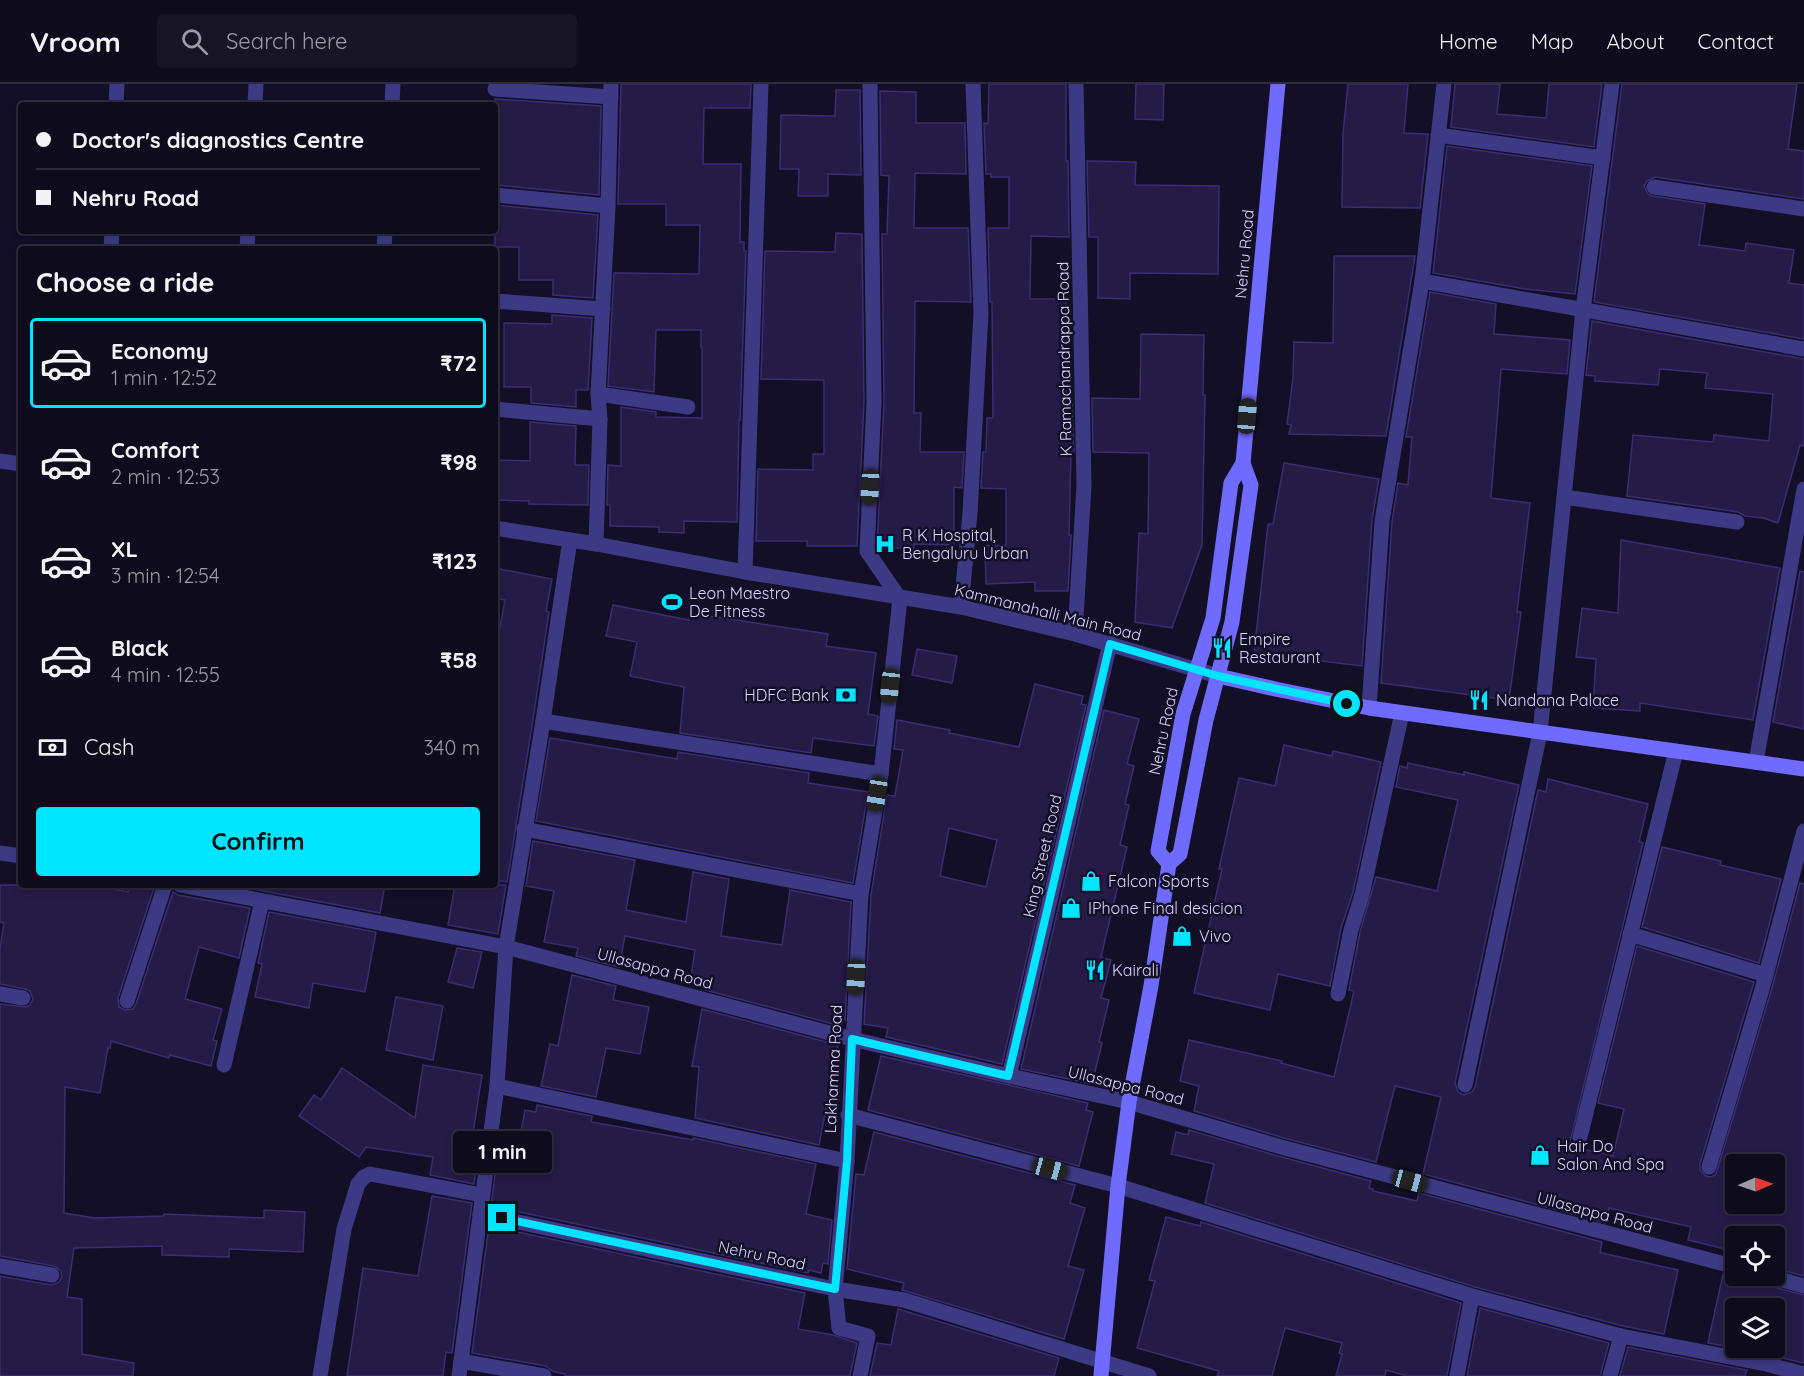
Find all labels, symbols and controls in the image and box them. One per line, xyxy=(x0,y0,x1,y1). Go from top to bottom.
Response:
search box xyxy=(157,14,577,68)
text: Vroom xyxy=(30,24,121,59)
icon: search xyxy=(178,25,211,58)
text: Search here xyxy=(226,27,347,55)
text: Home xyxy=(1439,28,1498,54)
text: Map xyxy=(1531,28,1574,54)
text: About xyxy=(1607,28,1665,54)
text: Contact xyxy=(1698,28,1774,54)
text: Doctor's diagnostics Centre xyxy=(72,126,364,154)
text: Nehru Road xyxy=(72,184,199,212)
street label: Nehru Road xyxy=(1230,209,1258,299)
street label: K Ramachandrappa Road xyxy=(1052,261,1076,457)
text: Choose a ride xyxy=(36,265,214,299)
icon: car xyxy=(39,336,93,390)
text: Economy xyxy=(111,337,209,365)
text: ₹72 xyxy=(440,349,477,377)
text: 1 min · 12:52 xyxy=(111,365,217,390)
car xyxy=(1236,397,1258,435)
icon: car xyxy=(39,435,93,489)
text: Comfort xyxy=(111,436,200,464)
text: ₹98 xyxy=(440,448,477,476)
text: 2 min · 12:53 xyxy=(111,464,220,489)
car xyxy=(860,469,880,505)
place label: R K Hospital, Bengaluru Urban xyxy=(902,525,1029,563)
hospital icon: R K Hospital, Bengaluru Urban xyxy=(873,532,897,556)
icon: car xyxy=(39,534,93,588)
text: XL xyxy=(111,535,138,563)
text: ₹123 xyxy=(432,547,477,575)
text: 3 min · 12:54 xyxy=(111,563,220,588)
street label: Kammanahalli Main Road xyxy=(952,579,1144,645)
place label: Leon Maestro De Fitness xyxy=(689,583,790,621)
sports icon: Leon Maestro De Fitness xyxy=(660,590,684,614)
place label: Empire Restaurant xyxy=(1239,629,1321,667)
icon: car xyxy=(39,633,93,687)
text: Black xyxy=(111,634,169,662)
restaurant icon: Empire Restaurant xyxy=(1210,636,1234,660)
text: ₹58 xyxy=(440,646,477,674)
text: 4 min · 12:55 xyxy=(111,662,220,687)
car xyxy=(879,667,901,705)
bank icon: HDFC Bank xyxy=(834,683,858,707)
place label: HDFC Bank xyxy=(744,685,829,705)
street label: Nehru Road xyxy=(1144,685,1182,777)
restaurant icon: Nandana Palace xyxy=(1467,688,1491,712)
route start xyxy=(1333,690,1360,717)
place label: Nandana Palace xyxy=(1496,690,1619,710)
icon: cash xyxy=(36,731,69,764)
text: Cash xyxy=(84,733,135,761)
text: 340 m xyxy=(423,735,480,760)
car xyxy=(865,775,889,813)
street label: King Street Road xyxy=(1018,793,1066,919)
button: Confirm xyxy=(36,807,480,876)
shop icon: Falcon Sports xyxy=(1079,869,1103,893)
place label: Falcon Sports xyxy=(1108,871,1209,891)
shop icon: IPhone Final desicion xyxy=(1059,896,1083,920)
place label: IPhone Final desicion xyxy=(1088,898,1243,918)
shop icon: Vivo xyxy=(1170,924,1194,948)
place label: Vivo xyxy=(1199,926,1231,946)
street label: Ullasappa Road xyxy=(595,943,715,993)
restaurant icon: Kairali xyxy=(1083,958,1107,982)
car xyxy=(846,959,866,995)
place label: Kairali xyxy=(1112,960,1159,980)
street label: Lakhamma Road xyxy=(820,1004,846,1134)
street label: Ullasappa Road xyxy=(1066,1061,1186,1109)
callout: 1 min xyxy=(452,1131,552,1173)
place label: Hair Do Salon And Spa xyxy=(1557,1136,1665,1174)
text: 1 min xyxy=(478,1139,527,1164)
shop icon: Hair Do Salon And Spa xyxy=(1528,1143,1552,1167)
north arrow xyxy=(1725,1154,1785,1214)
map controls xyxy=(1725,1154,1785,1358)
car xyxy=(1030,1156,1070,1182)
car xyxy=(1390,1168,1430,1194)
street label: Ullasappa Road xyxy=(1535,1187,1655,1237)
route end xyxy=(488,1204,515,1231)
button: locate xyxy=(1725,1226,1785,1286)
street label: Nehru Road xyxy=(716,1236,808,1274)
button: layers xyxy=(1725,1298,1785,1358)

